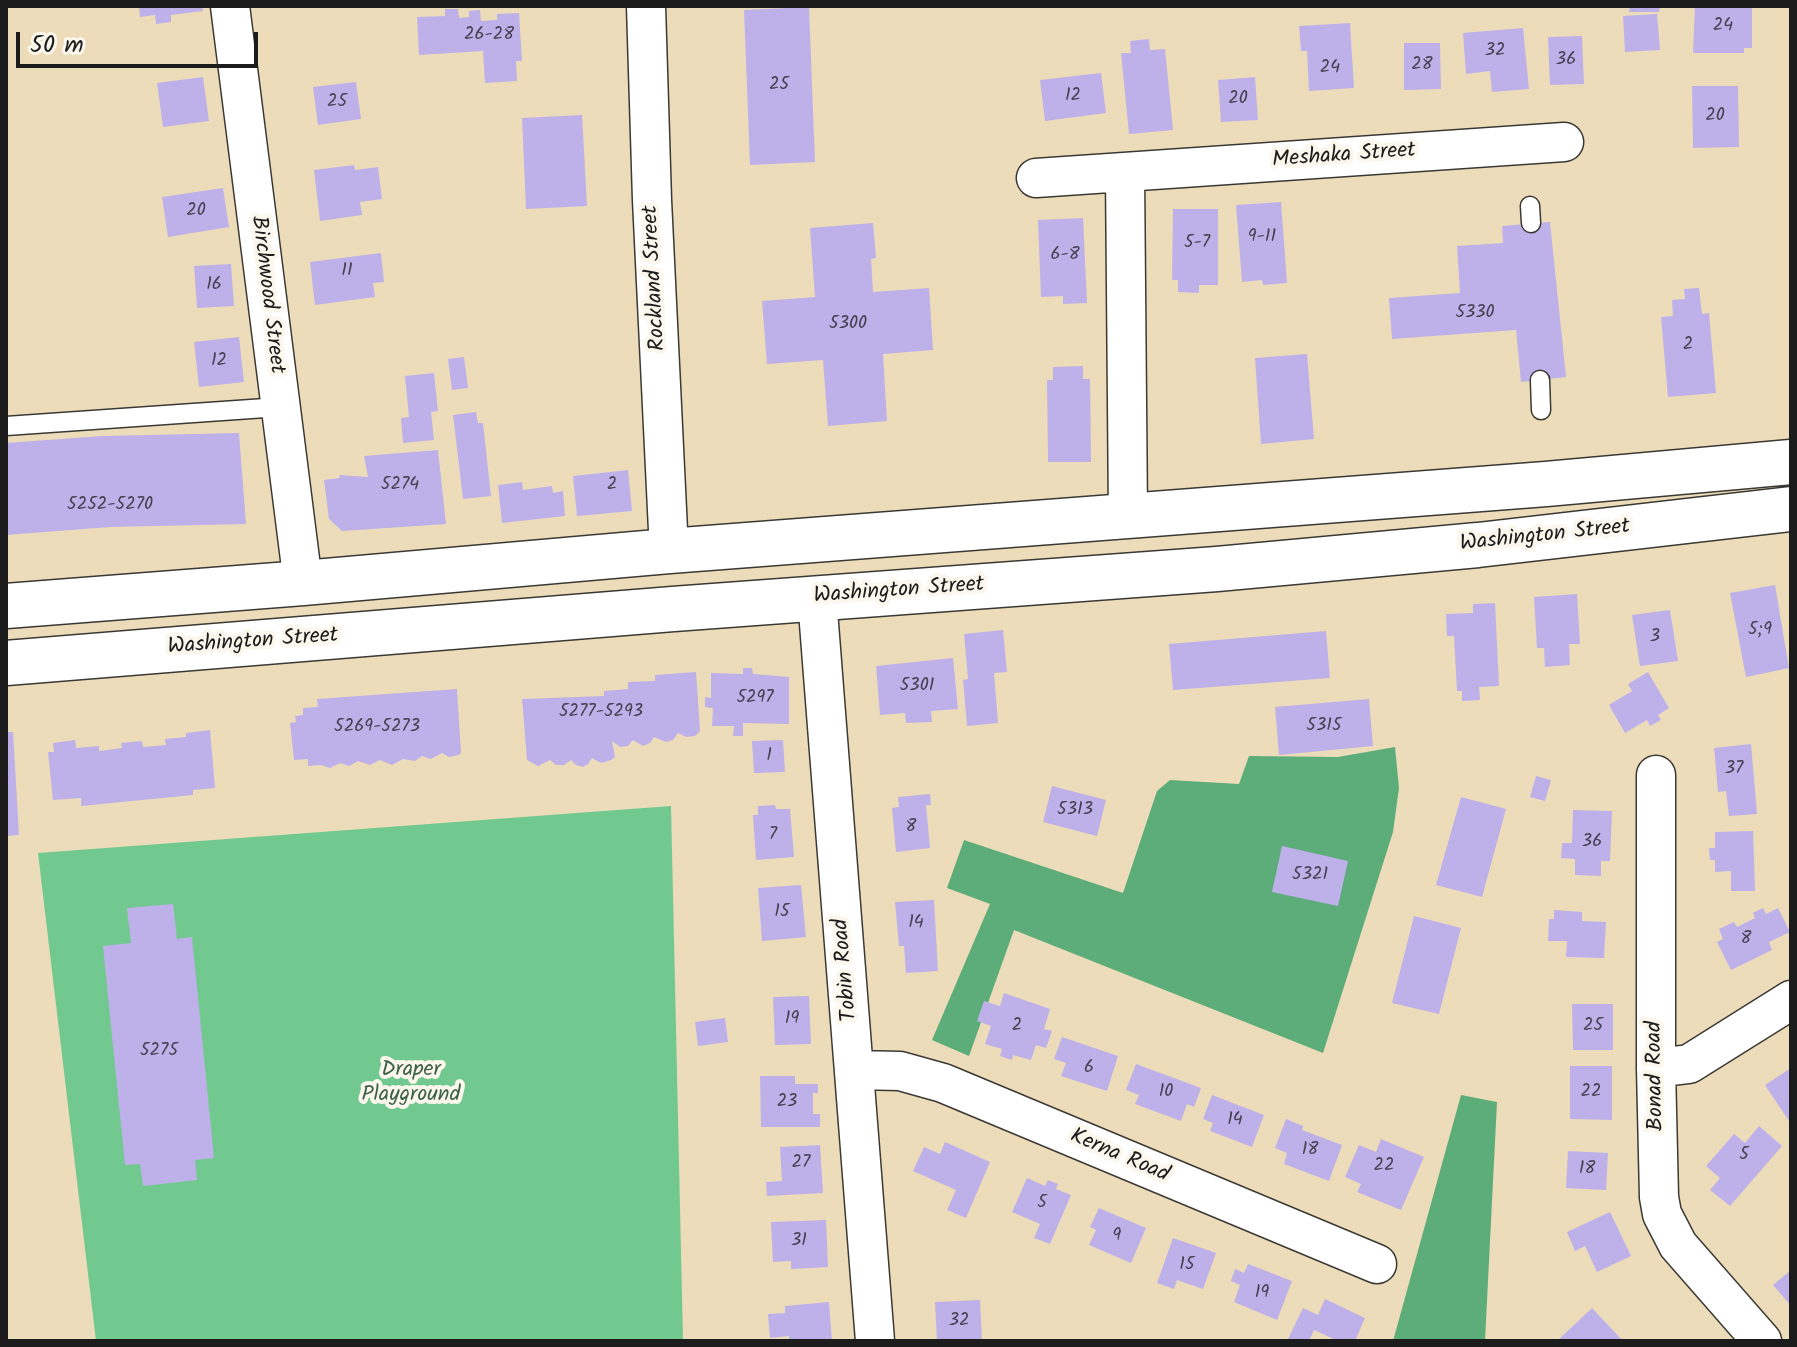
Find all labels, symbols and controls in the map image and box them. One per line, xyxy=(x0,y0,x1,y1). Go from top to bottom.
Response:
scale bar xyxy=(20,16,262,66)
house number: 24 xyxy=(1713,16,1733,38)
house number: 26-28 xyxy=(464,25,514,47)
text: 50 m xyxy=(30,26,84,65)
house number: 32 xyxy=(1485,41,1505,63)
house number: 36 xyxy=(1556,50,1576,72)
house number: 28 xyxy=(1411,55,1433,77)
house number: 24 xyxy=(1320,58,1340,80)
house number: 25 xyxy=(769,75,789,97)
house number: 12 xyxy=(1065,86,1081,108)
house number: 20 xyxy=(1228,89,1248,111)
house number: 25 xyxy=(327,92,347,114)
house number: 20 xyxy=(1705,106,1725,128)
street label: Meshaka Street xyxy=(1271,139,1417,175)
house number: 20 xyxy=(186,201,206,223)
street label: Rockland Street xyxy=(639,204,673,352)
street label: Birchwood Street xyxy=(243,215,289,375)
house number: 9-11 xyxy=(1248,227,1276,249)
house number: 5-7 xyxy=(1184,233,1210,255)
house number: 6-8 xyxy=(1050,245,1080,267)
house number: 11 xyxy=(341,261,353,283)
house number: 16 xyxy=(206,275,222,297)
house number: 5330 xyxy=(1455,303,1495,325)
house number: 5300 xyxy=(829,314,867,336)
house number: 2 xyxy=(1683,335,1693,357)
house number: 12 xyxy=(211,351,227,373)
house number: 5274 xyxy=(381,475,419,497)
house number: 2 xyxy=(607,475,617,497)
house number: 5252-5270 xyxy=(67,495,153,517)
street label: Washington Street xyxy=(1459,515,1631,559)
street label: Washington Street xyxy=(813,573,985,611)
house number: 5;9 xyxy=(1748,620,1772,642)
street label: Washington Street xyxy=(167,624,339,662)
house number: 3 xyxy=(1650,627,1660,649)
house number: 5301 xyxy=(900,676,934,698)
house number: 5297 xyxy=(736,688,774,710)
house number: 5277-5293 xyxy=(559,702,643,724)
house number: 5315 xyxy=(1306,716,1342,738)
house number: 5269-5273 xyxy=(334,717,420,739)
house number: 1 xyxy=(766,746,772,768)
house number: 37 xyxy=(1725,759,1743,781)
house number: 5313 xyxy=(1057,800,1093,822)
house number: 8 xyxy=(906,817,916,839)
house number: 7 xyxy=(769,825,777,847)
house number: 36 xyxy=(1582,832,1602,854)
house number: 5321 xyxy=(1292,865,1328,887)
house number: 15 xyxy=(774,902,790,924)
house number: 14 xyxy=(908,913,924,935)
street label: Tobin Road xyxy=(829,917,865,1023)
house number: 8 xyxy=(1741,929,1751,951)
house number: 19 xyxy=(785,1009,799,1031)
house number: 2 xyxy=(1012,1016,1022,1038)
house number: 25 xyxy=(1583,1016,1603,1038)
street label: Bonad Road xyxy=(1643,1021,1671,1131)
house number: 5275 xyxy=(140,1041,178,1063)
park label: Draper Playground xyxy=(362,1058,460,1110)
house number: 6 xyxy=(1084,1058,1094,1080)
house number: 10 xyxy=(1159,1082,1173,1104)
house number: 22 xyxy=(1581,1082,1601,1104)
house number: 23 xyxy=(777,1092,797,1114)
house number: 14 xyxy=(1227,1110,1243,1132)
street label: Kerna Road xyxy=(1065,1124,1173,1190)
house number: 18 xyxy=(1302,1140,1318,1162)
house number: 5 xyxy=(1739,1145,1749,1167)
house number: 27 xyxy=(792,1153,810,1175)
house number: 22 xyxy=(1374,1156,1394,1178)
house number: 18 xyxy=(1579,1159,1595,1181)
house number: 5 xyxy=(1037,1193,1047,1215)
house number: 9 xyxy=(1113,1226,1121,1248)
house number: 31 xyxy=(791,1231,807,1253)
house number: 15 xyxy=(1179,1255,1195,1277)
house number: 19 xyxy=(1255,1283,1269,1305)
house number: 32 xyxy=(949,1311,969,1333)

